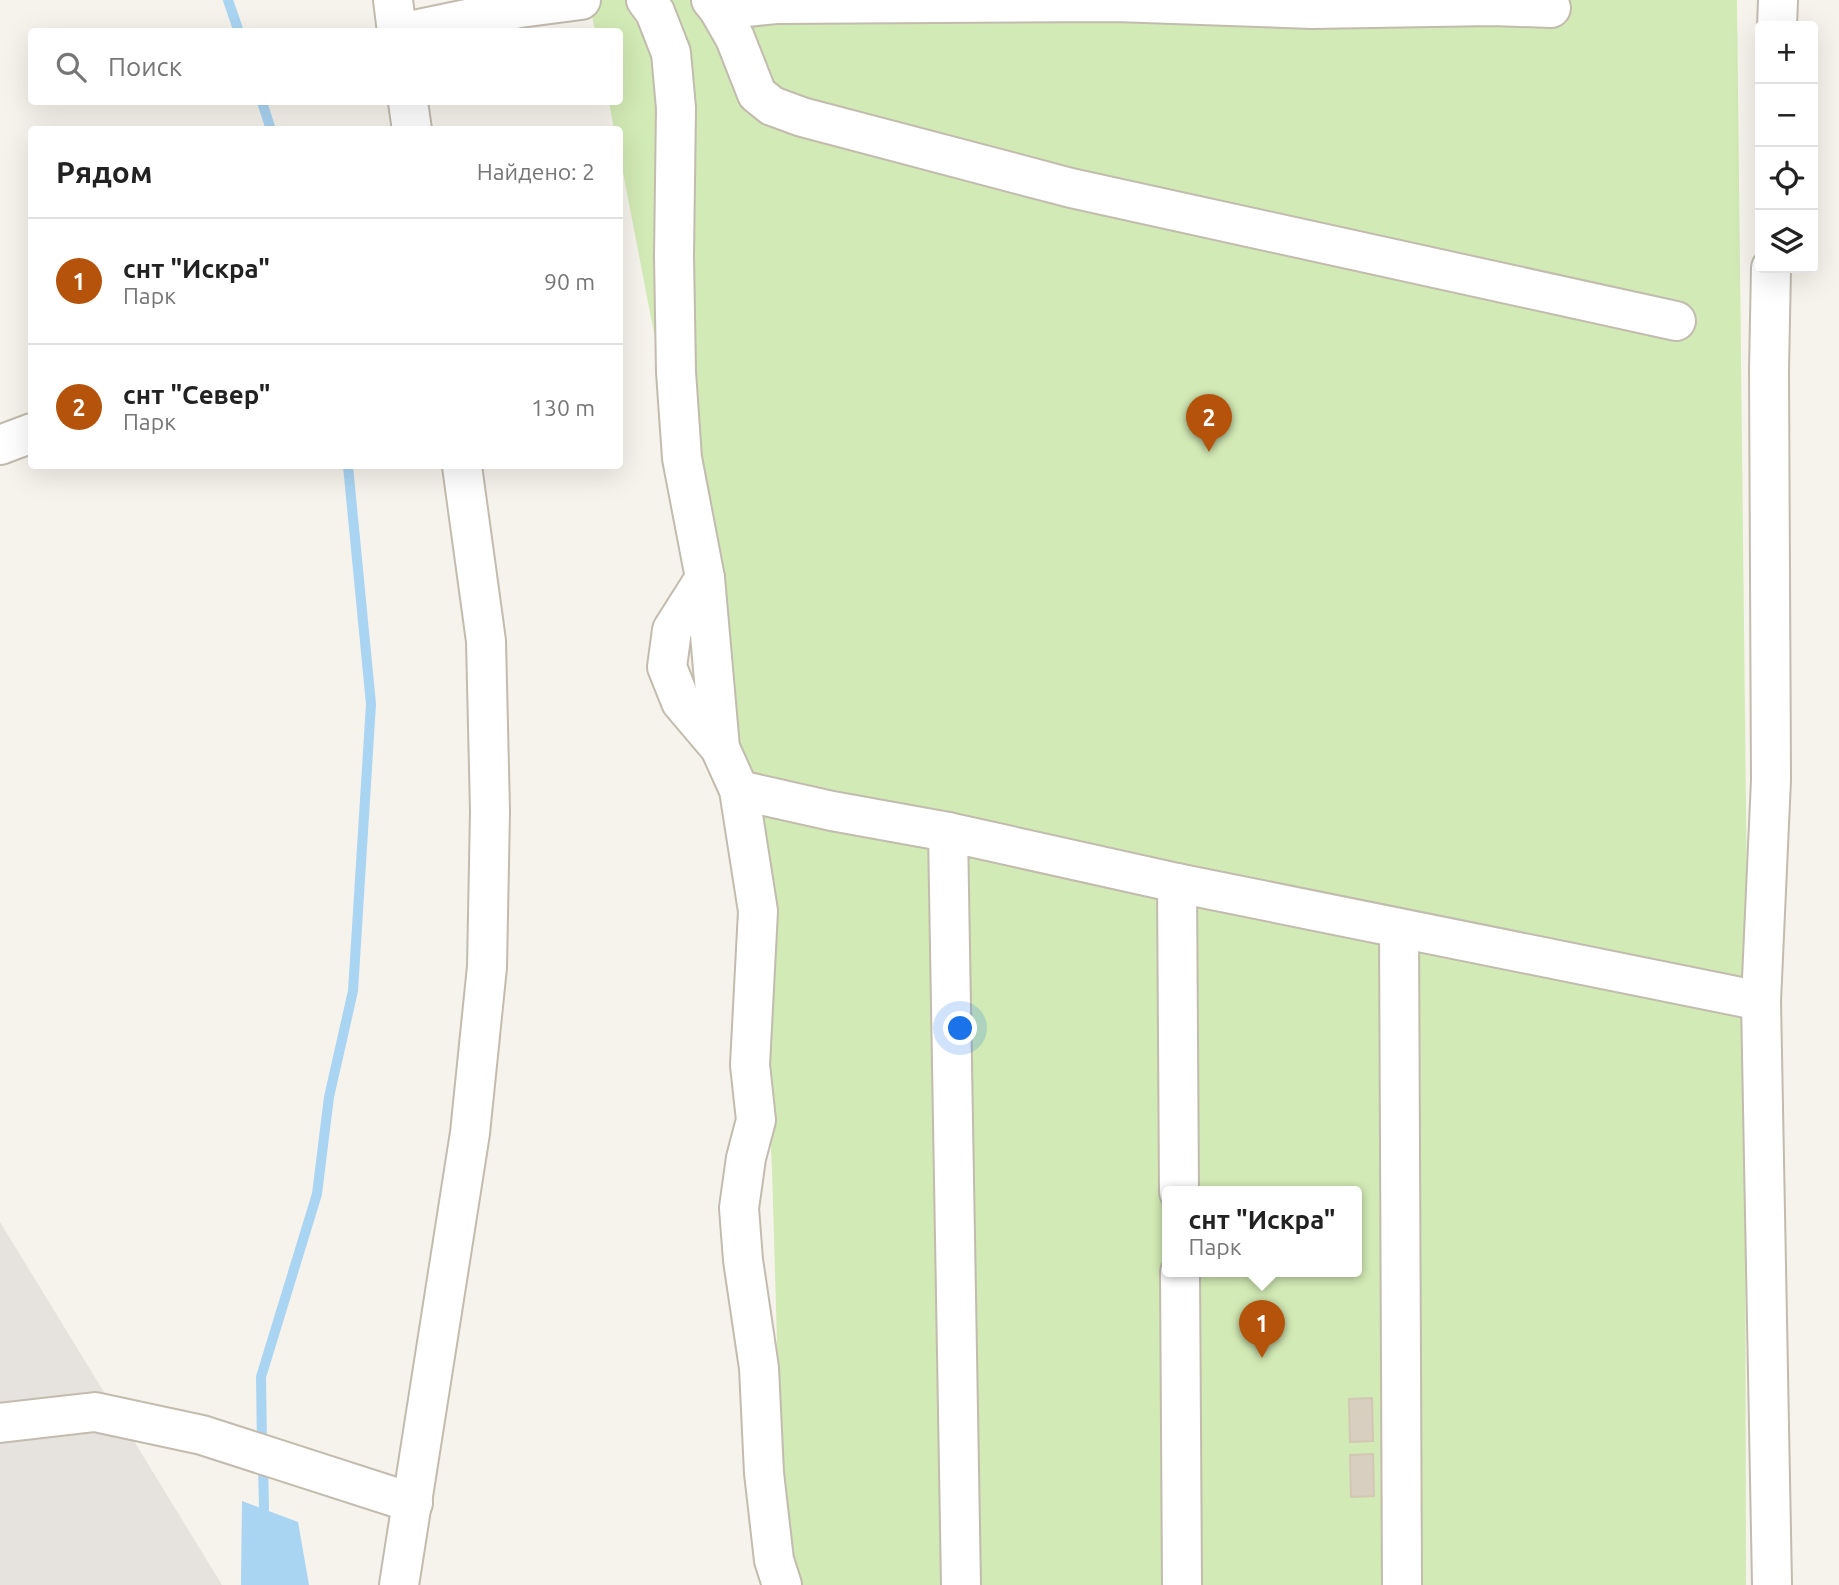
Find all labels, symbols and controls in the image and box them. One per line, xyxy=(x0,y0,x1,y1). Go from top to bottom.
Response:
map controls xyxy=(1755,21,1818,273)
button: + xyxy=(1755,21,1818,84)
search box xyxy=(28,28,623,105)
icon: search xyxy=(52,48,90,86)
text: Поиск xyxy=(108,52,182,81)
button: − xyxy=(1755,84,1818,147)
button: locate xyxy=(1755,147,1818,210)
text: Рядом xyxy=(56,155,152,189)
text: Найдено: 2 xyxy=(477,159,595,184)
button: layers xyxy=(1755,210,1818,273)
text: снт "Искра" xyxy=(123,254,270,283)
text: 1 xyxy=(73,269,85,294)
text: 90 m xyxy=(544,269,595,294)
text: Парк xyxy=(123,283,176,308)
text: снт "Север" xyxy=(123,380,270,409)
pin: 2 xyxy=(1186,394,1232,452)
text: 2 xyxy=(73,395,85,420)
text: 130 m xyxy=(531,395,595,420)
text: Парк xyxy=(123,409,176,434)
your location xyxy=(943,1011,977,1045)
popup xyxy=(1162,1186,1362,1277)
text: снт "Искра" xyxy=(1189,1205,1335,1234)
text: Парк xyxy=(1189,1234,1242,1259)
pin: 1 xyxy=(1239,1300,1285,1358)

